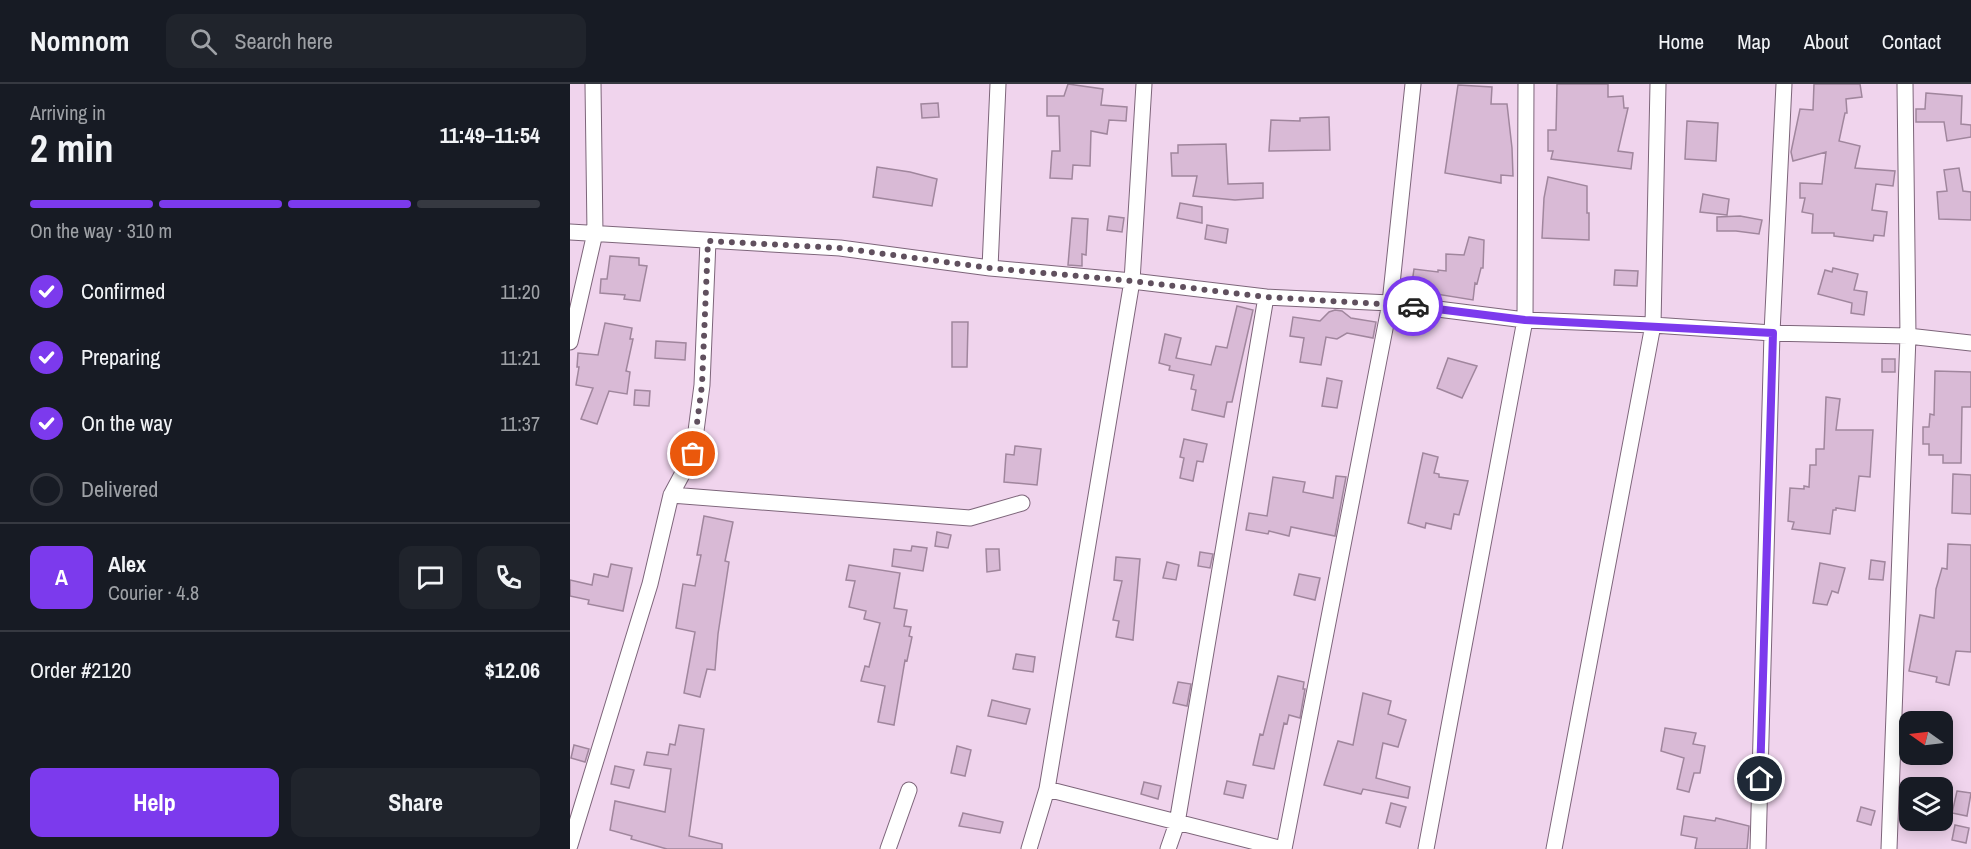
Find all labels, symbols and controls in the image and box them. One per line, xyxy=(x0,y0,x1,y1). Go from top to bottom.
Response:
search box xyxy=(166,14,586,68)
text: Nomnom xyxy=(30,22,130,60)
icon: search xyxy=(187,25,220,58)
text: Search here xyxy=(235,26,333,56)
text: Home xyxy=(1658,27,1704,56)
text: Map xyxy=(1737,27,1771,56)
text: About xyxy=(1804,27,1849,56)
text: Contact xyxy=(1882,27,1941,56)
text: Arriving in xyxy=(30,99,106,126)
text: 11:49–11:54 xyxy=(440,120,540,150)
text: 2 min xyxy=(30,122,114,174)
text: On the way · 310 m xyxy=(30,217,172,244)
icon: check xyxy=(30,275,63,308)
text: Confirmed xyxy=(81,276,165,306)
courier xyxy=(1383,276,1443,336)
text: 11:20 xyxy=(500,278,540,305)
icon: car xyxy=(1397,290,1430,323)
icon: check xyxy=(30,341,63,374)
text: Preparing xyxy=(81,342,160,372)
text: 11:21 xyxy=(500,344,540,371)
icon: check xyxy=(30,407,63,440)
text: On the way xyxy=(81,408,172,438)
text: 11:37 xyxy=(500,410,540,437)
pin xyxy=(667,428,718,479)
icon: bag xyxy=(676,437,709,470)
text: Delivered xyxy=(81,474,158,504)
button: chat xyxy=(399,546,462,609)
button: phone xyxy=(477,546,540,609)
text: Alex xyxy=(108,549,146,579)
text: A xyxy=(55,562,68,592)
text: Courier · 4.8 xyxy=(108,579,199,606)
text: Order #2120 xyxy=(30,655,131,685)
text: $12.06 xyxy=(485,655,540,685)
north arrow xyxy=(1899,711,1953,765)
map controls xyxy=(1899,711,1953,831)
pin xyxy=(1734,753,1785,804)
icon: home xyxy=(1743,762,1776,795)
button: Help xyxy=(30,768,279,837)
button: Share xyxy=(291,768,540,837)
button: layers xyxy=(1899,777,1953,831)

